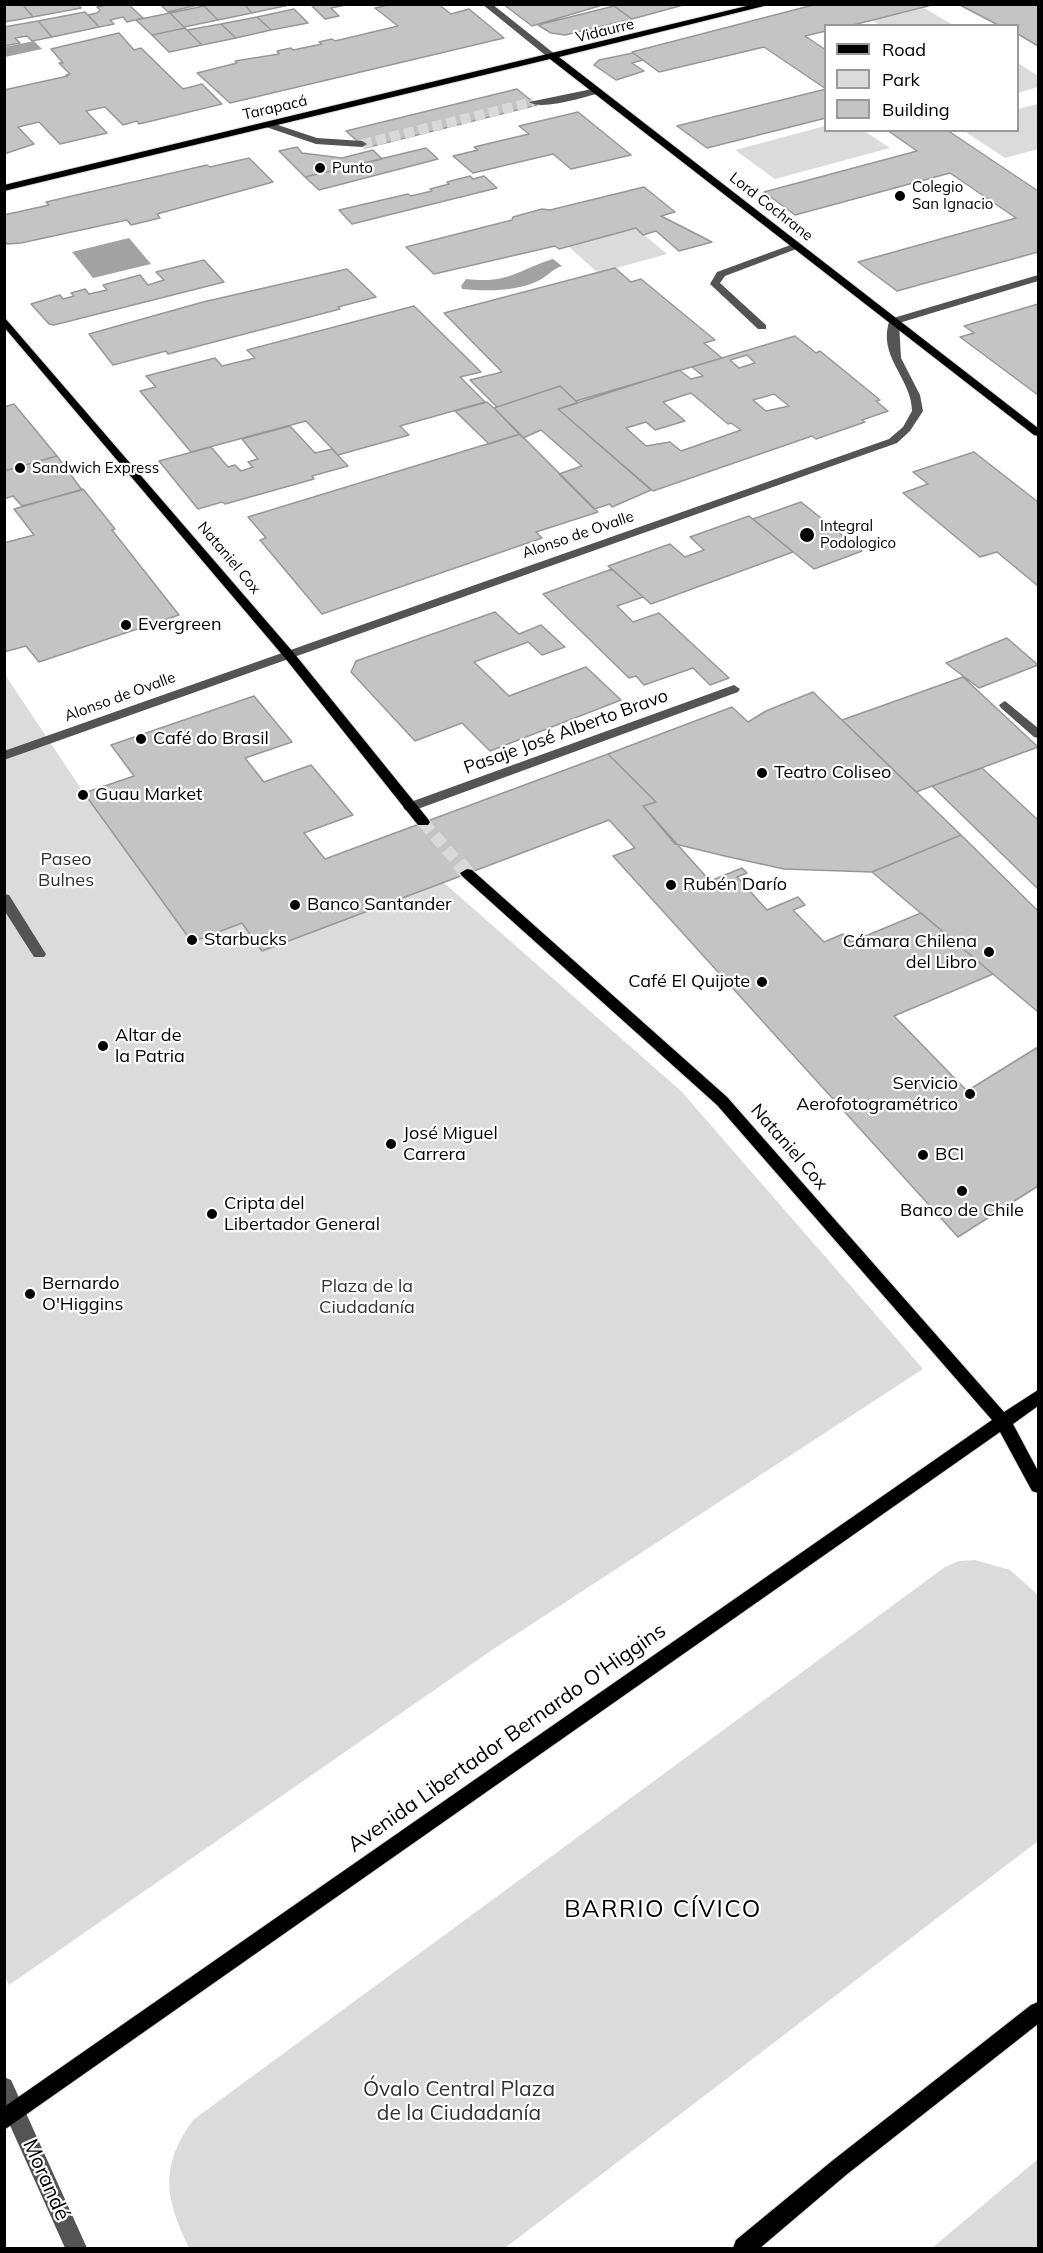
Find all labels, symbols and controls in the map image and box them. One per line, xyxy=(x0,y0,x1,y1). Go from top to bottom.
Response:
street label: Vidaurre xyxy=(574,15,636,47)
legend xyxy=(824,24,1019,132)
text: Road xyxy=(882,38,926,61)
text: Park xyxy=(882,68,920,91)
street label: Tarapacá xyxy=(241,92,309,124)
text: Building xyxy=(882,98,950,121)
place label: Punto xyxy=(332,159,373,177)
marker: Punto xyxy=(313,161,327,175)
street label: Lord Cochrane xyxy=(726,169,816,245)
place label: Colegio San Ignacio xyxy=(912,178,993,213)
marker: Colegio San Ignacio xyxy=(893,189,907,203)
place label: Sandwich Express xyxy=(32,459,159,477)
marker: Sandwich Express xyxy=(13,461,27,475)
street label: Alonso de Ovalle xyxy=(520,508,636,562)
place label: Integral Podologico xyxy=(820,517,896,552)
street label: Nataniel Cox xyxy=(194,518,264,598)
marker: Integral Podologico xyxy=(798,526,816,544)
place label: Evergreen xyxy=(138,614,221,636)
marker: Evergreen xyxy=(119,618,133,632)
street label: Alonso de Ovalle xyxy=(62,669,178,725)
street label: Pasaje José Alberto Bravo xyxy=(461,685,671,779)
place label: Café do Brasil xyxy=(153,728,269,750)
marker: Café do Brasil xyxy=(134,732,148,746)
place label: Teatro Coliseo xyxy=(774,762,891,784)
marker: Teatro Coliseo xyxy=(755,766,769,780)
place label: Guau Market xyxy=(95,784,202,806)
marker: Guau Market xyxy=(76,788,90,802)
park label: Paseo Bulnes xyxy=(38,849,94,892)
place label: Rubén Darío xyxy=(683,874,787,896)
marker: Rubén Darío xyxy=(664,878,678,892)
place label: Banco Santander xyxy=(307,894,452,916)
marker: Banco Santander xyxy=(288,898,302,912)
place label: Starbucks xyxy=(204,929,287,951)
place label: Cámara Chilena del Libro xyxy=(843,931,977,974)
marker: Starbucks xyxy=(185,933,199,947)
marker: Cámara Chilena del Libro xyxy=(982,945,996,959)
place label: Café El Quijote xyxy=(628,971,750,993)
marker: Café El Quijote xyxy=(755,975,769,989)
place label: Altar de la Patria xyxy=(115,1025,185,1068)
marker: Altar de la Patria xyxy=(96,1039,110,1053)
place label: Servicio Aerofotogramétrico xyxy=(796,1073,958,1116)
marker: Servicio Aerofotogramétrico xyxy=(963,1087,977,1101)
street label: Nataniel Cox xyxy=(746,1100,832,1194)
place label: José Miguel Carrera xyxy=(403,1123,498,1166)
marker: José Miguel Carrera xyxy=(384,1137,398,1151)
place label: BCI xyxy=(935,1144,964,1166)
marker: BCI xyxy=(916,1148,930,1162)
marker: Banco de Chile xyxy=(955,1184,969,1198)
place label: Cripta del Libertador General xyxy=(224,1193,380,1236)
place label: Banco de Chile xyxy=(900,1200,1024,1222)
marker: Cripta del Libertador General xyxy=(205,1207,219,1221)
place label: Bernardo O'Higgins xyxy=(42,1273,123,1316)
park label: Plaza de la Ciudadanía xyxy=(319,1276,415,1318)
marker: Bernardo O'Higgins xyxy=(23,1287,37,1301)
street label: Avenida Libertador Bernardo O'Higgins xyxy=(343,1618,671,1858)
district label: BARRIO CÍVICO xyxy=(564,1896,762,1924)
park label: Óvalo Central Plaza de la Ciudadanía xyxy=(363,2077,555,2127)
street label: Morandé xyxy=(17,2135,75,2225)

